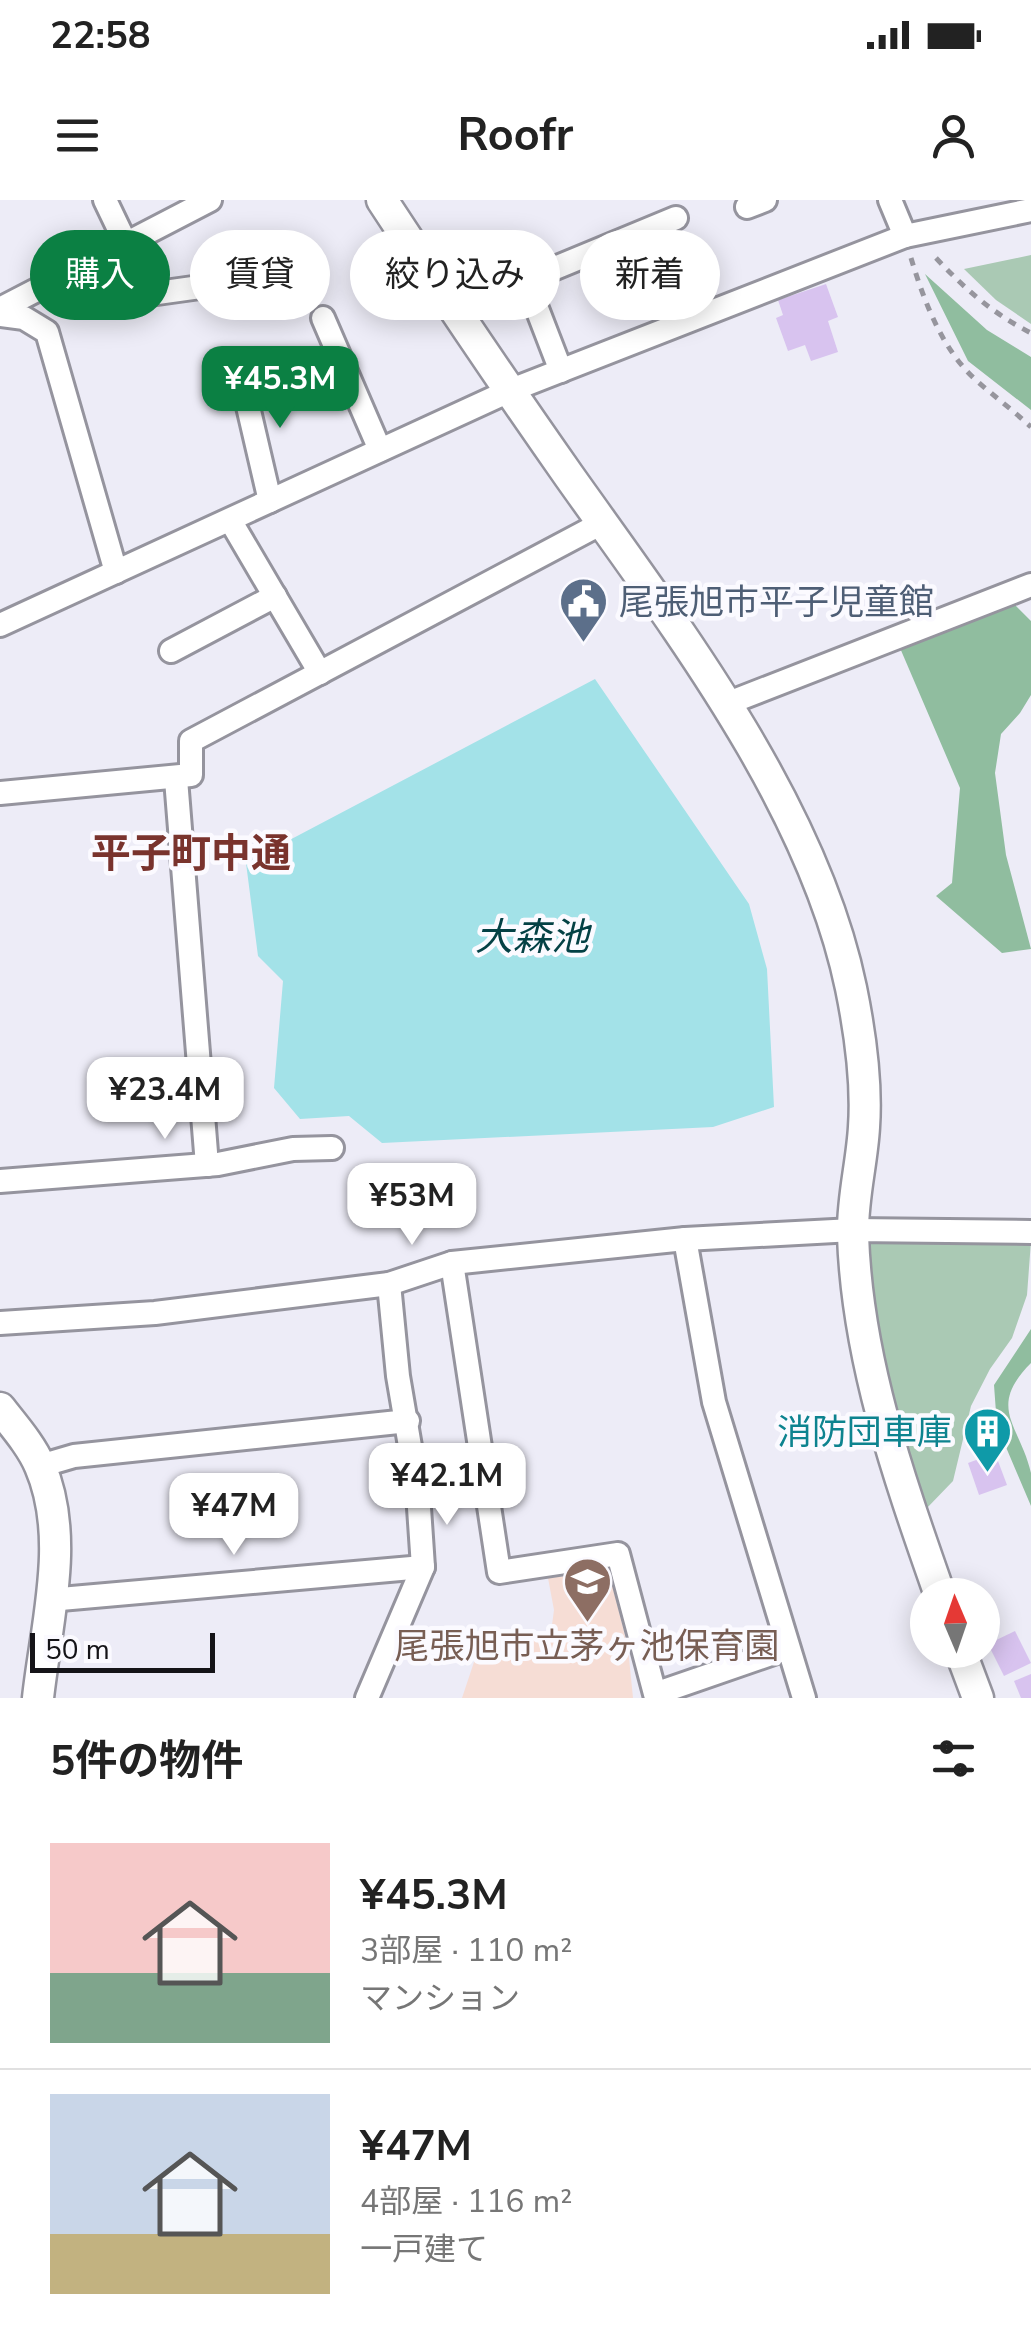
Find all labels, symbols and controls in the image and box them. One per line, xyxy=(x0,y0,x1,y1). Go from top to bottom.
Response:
text: 22:58 xyxy=(50,10,151,61)
text: Roofr xyxy=(458,105,573,166)
icon: menu xyxy=(50,108,105,163)
icon: person xyxy=(926,108,981,163)
chip: 購入 xyxy=(30,230,170,320)
chip: 賃貸 xyxy=(190,230,330,320)
chip: 絞り込み xyxy=(350,230,560,320)
chip: 新着 xyxy=(580,230,720,320)
pin: ¥45.3M xyxy=(199,346,361,431)
text: ¥45.3M xyxy=(224,357,336,400)
public building icon: 尾張旭市平子児童館 xyxy=(558,576,610,644)
place label: 尾張旭市平子児童館 xyxy=(619,579,934,626)
district label: 平子町中通 xyxy=(91,827,291,881)
water label: 大森池 xyxy=(475,912,593,963)
pin: ¥23.4M xyxy=(84,1057,246,1142)
text: ¥23.4M xyxy=(109,1068,221,1111)
pin: ¥53M xyxy=(353,1163,471,1248)
text: ¥53M xyxy=(369,1174,455,1217)
building icon: 消防団車庫 xyxy=(961,1406,1013,1474)
place label: 消防団車庫 xyxy=(777,1409,952,1456)
pin: ¥42.1M xyxy=(366,1443,528,1528)
text: ¥42.1M xyxy=(391,1454,503,1497)
pin: ¥47M xyxy=(175,1473,293,1558)
text: ¥47M xyxy=(191,1484,277,1527)
school or university icon: 尾張旭市立茅ヶ池保育園 xyxy=(561,1556,613,1624)
north arrow xyxy=(910,1578,1000,1668)
map controls xyxy=(910,1578,1000,1668)
place label: 尾張旭市立茅ヶ池保育園 xyxy=(394,1623,780,1670)
scale bar xyxy=(30,1628,215,1672)
text: 50 m xyxy=(45,1631,110,1669)
icon: filters xyxy=(926,1731,981,1786)
text: 5件の物件 xyxy=(50,1733,243,1790)
text: ¥45.3M xyxy=(360,1867,508,1924)
icon: home xyxy=(130,1883,250,2003)
text: 3部屋 · 110 m² xyxy=(360,1929,572,1972)
text: マンション xyxy=(360,1977,520,2020)
text: ¥47M xyxy=(360,2118,472,2175)
icon: home xyxy=(130,2134,250,2254)
text: 4部屋 · 116 m² xyxy=(360,2180,572,2223)
text: 一戸建て xyxy=(360,2228,488,2271)

